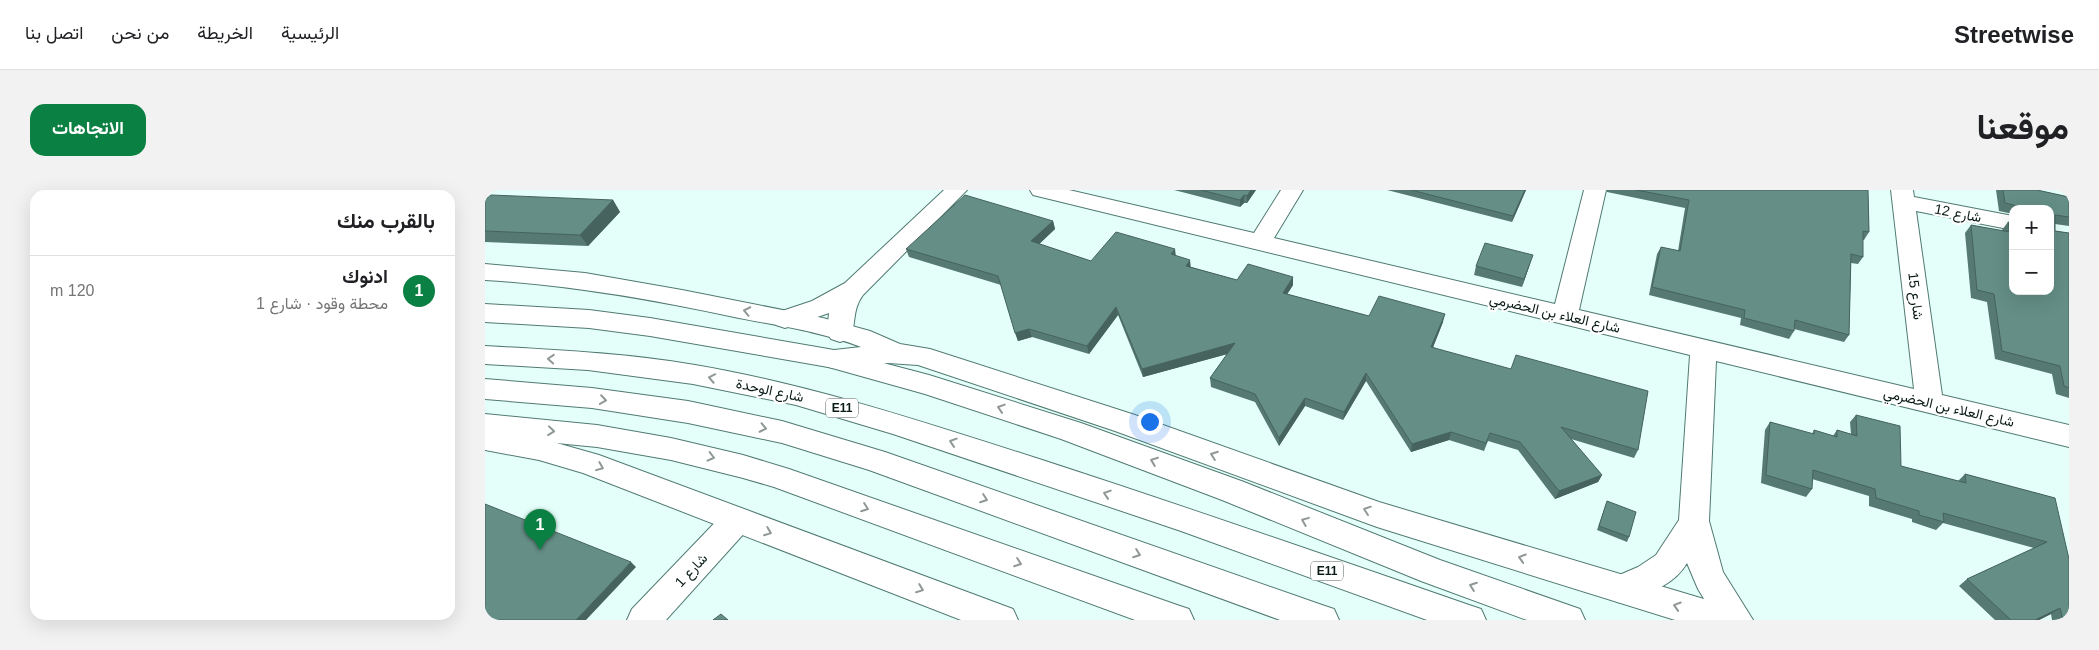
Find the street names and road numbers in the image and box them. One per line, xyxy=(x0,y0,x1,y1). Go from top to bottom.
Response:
street label: شارع 12 xyxy=(1933,201,1983,228)
street label: شارع 15 xyxy=(1902,271,1927,321)
street label: شارع العلاء بن الحضرمي xyxy=(1487,290,1622,340)
street label: شارع الوحدة xyxy=(734,375,805,408)
street label: شارع العلاء بن الحضرمي xyxy=(1881,384,2016,434)
road number: E11 xyxy=(826,398,858,418)
street label: شارع 1 xyxy=(672,550,713,592)
road number: E11 xyxy=(1311,562,1343,581)

